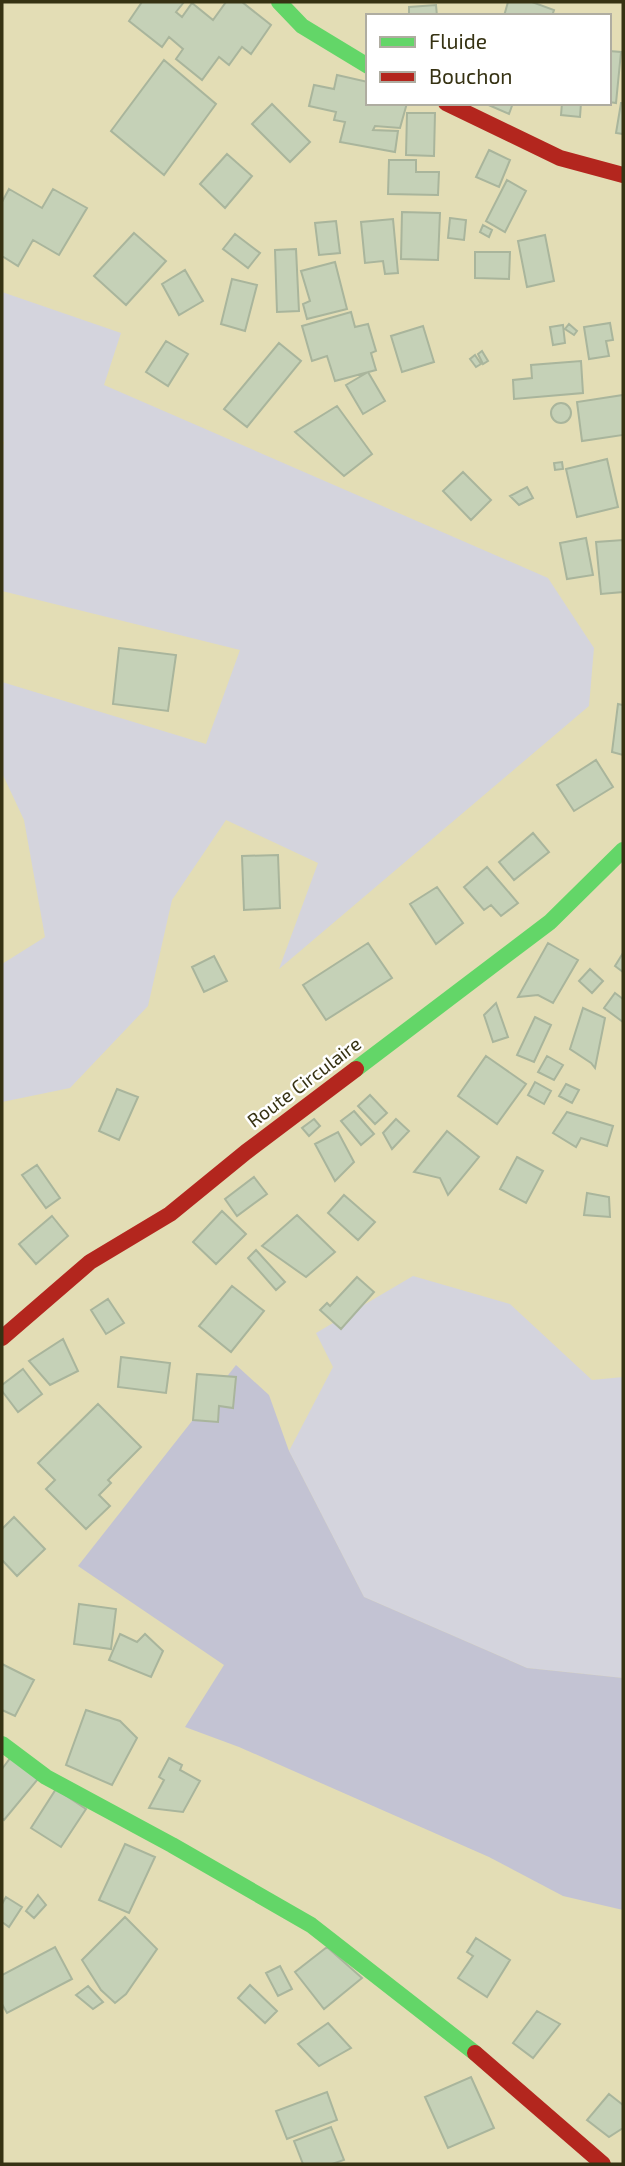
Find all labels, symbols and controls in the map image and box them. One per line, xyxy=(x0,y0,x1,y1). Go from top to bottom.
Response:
legend xyxy=(366,14,611,105)
text: Fluide xyxy=(429,28,487,53)
text: Bouchon xyxy=(429,63,513,88)
street label: Route Circulaire xyxy=(242,1031,365,1132)

